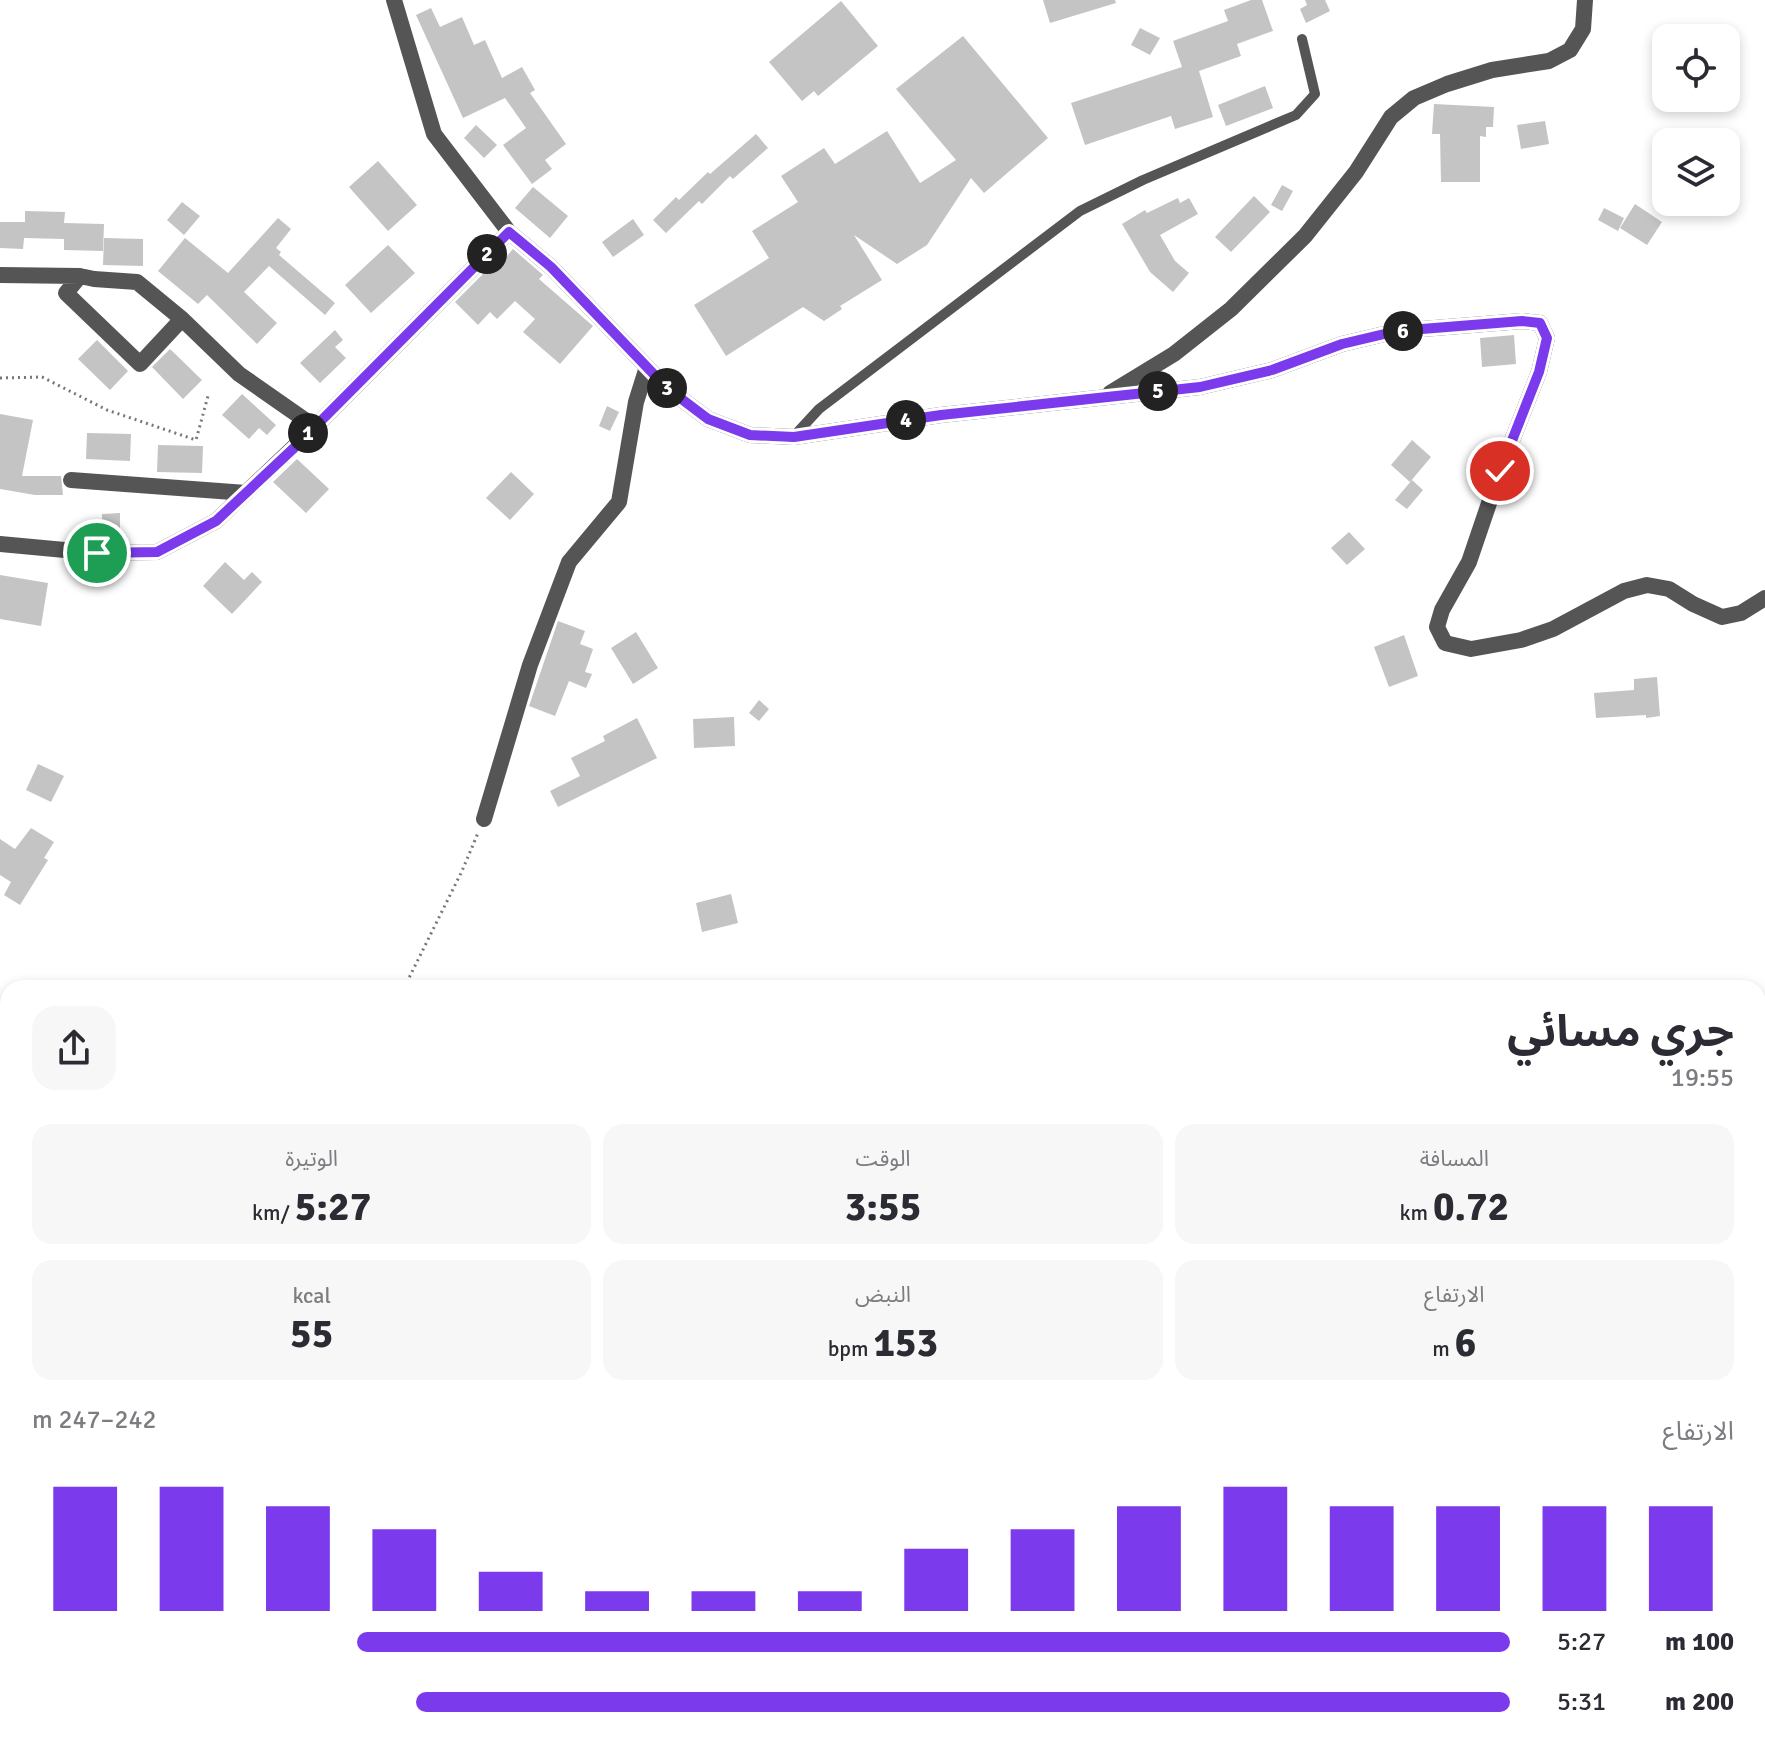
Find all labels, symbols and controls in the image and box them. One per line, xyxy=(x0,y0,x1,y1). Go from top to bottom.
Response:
map controls xyxy=(1652,24,1740,216)
button: locate xyxy=(1652,24,1740,112)
button: layers xyxy=(1652,128,1740,216)
pin: 2 xyxy=(467,234,507,274)
text: 2 xyxy=(481,240,493,267)
pin: 6 xyxy=(1383,311,1423,351)
text: 6 xyxy=(1397,317,1409,344)
pin: 3 xyxy=(647,368,687,408)
pin: 5 xyxy=(1138,371,1178,411)
text: 3 xyxy=(661,374,673,401)
text: 5 xyxy=(1152,377,1164,404)
pin: 4 xyxy=(886,400,926,440)
text: 4 xyxy=(900,406,912,433)
pin: 1 xyxy=(288,413,328,453)
text: 1 xyxy=(302,419,314,446)
pin xyxy=(1466,437,1534,505)
icon: check xyxy=(1478,449,1522,493)
pin xyxy=(63,519,131,587)
icon: arrive xyxy=(75,531,119,575)
text: جري مسائي xyxy=(1507,1005,1734,1059)
button: share xyxy=(32,1006,116,1090)
text: 19:55 xyxy=(1671,1062,1734,1094)
text: الوتيرة xyxy=(285,1145,338,1172)
text: الوقت xyxy=(855,1145,911,1172)
text: المسافة xyxy=(1420,1145,1489,1172)
text: 5:27 xyxy=(295,1182,371,1232)
text: 3:55 xyxy=(845,1182,921,1232)
text: 0.72 xyxy=(1433,1182,1509,1232)
text: /km xyxy=(252,1199,295,1226)
text: km xyxy=(1399,1199,1433,1226)
text: النبض xyxy=(855,1281,911,1308)
text: الارتفاع xyxy=(1424,1281,1485,1308)
text: kcal xyxy=(292,1282,331,1309)
text: 55 xyxy=(290,1309,333,1359)
text: 153 xyxy=(873,1318,938,1368)
text: 6 xyxy=(1455,1318,1476,1368)
text: bpm xyxy=(828,1335,873,1362)
text: m xyxy=(1432,1335,1455,1362)
text: 242–247 m xyxy=(32,1404,157,1436)
text: الارتفاع xyxy=(1663,1416,1734,1448)
text: 5:27 xyxy=(1557,1626,1606,1658)
text: 100 m xyxy=(1665,1626,1734,1658)
text: 5:31 xyxy=(1557,1686,1606,1718)
text: 200 m xyxy=(1665,1686,1734,1718)

